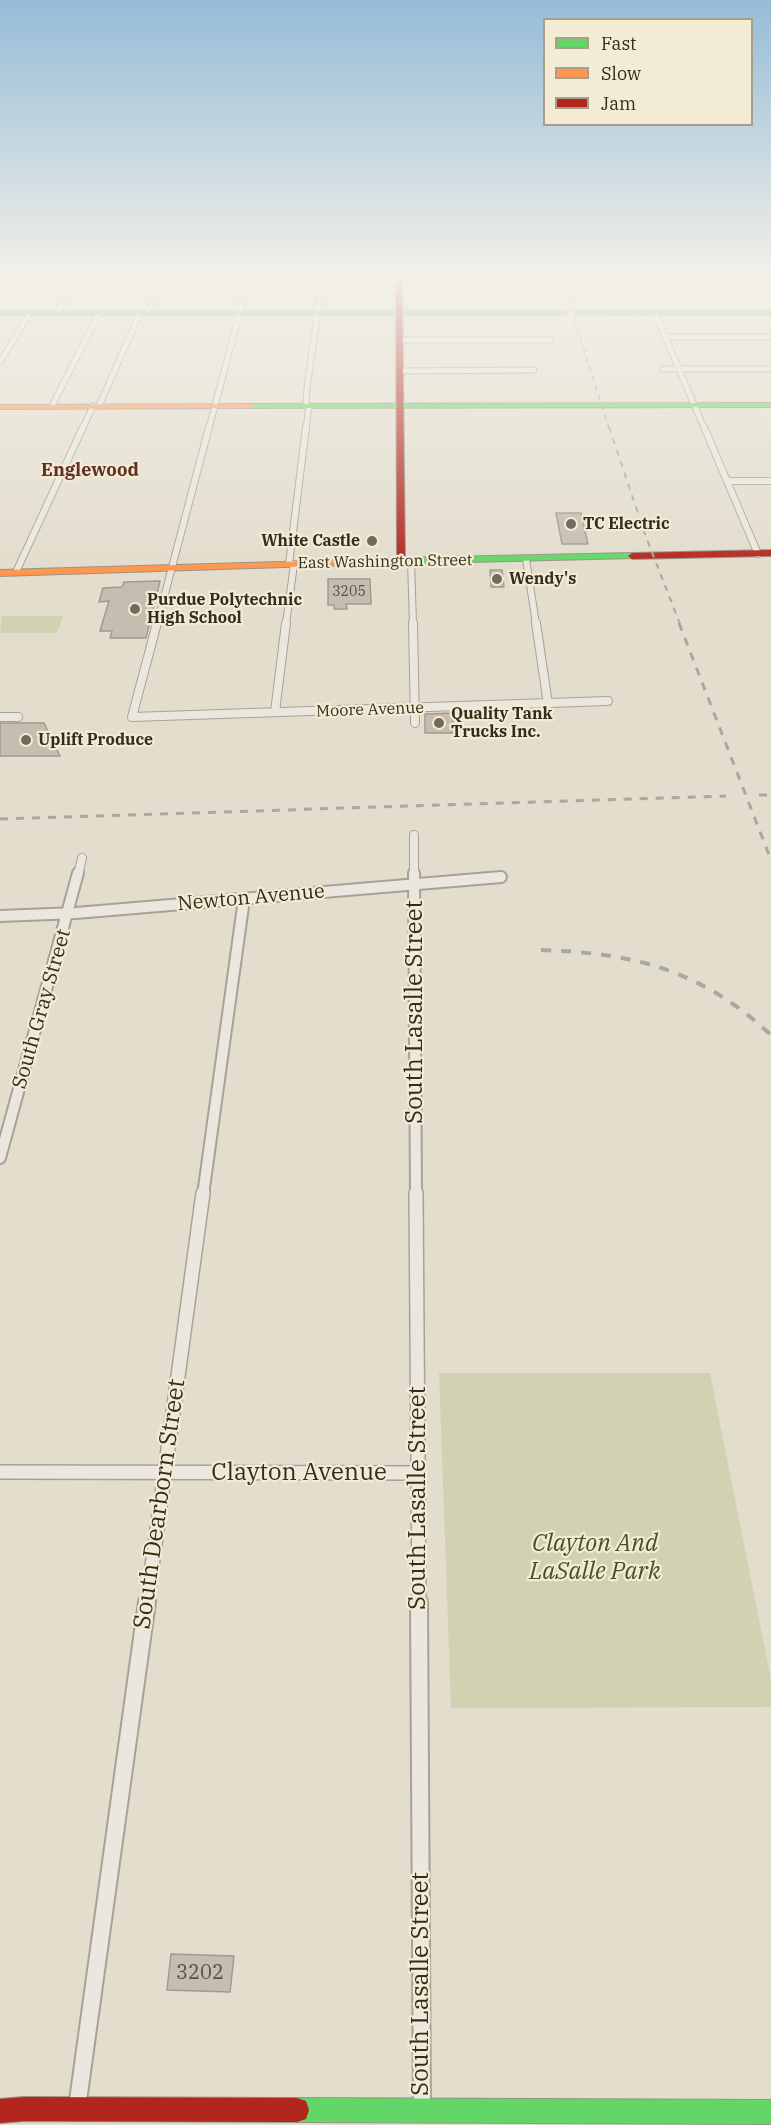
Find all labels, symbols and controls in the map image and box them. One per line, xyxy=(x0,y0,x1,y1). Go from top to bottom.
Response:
legend xyxy=(543,18,753,126)
text: Fast xyxy=(601,32,636,55)
text: Slow xyxy=(601,62,641,85)
text: Jam xyxy=(601,92,636,115)
district label: Englewood xyxy=(41,460,139,482)
place label: TC Electric xyxy=(583,514,669,534)
marker: TC Electric xyxy=(564,517,578,531)
place label: White Castle xyxy=(261,531,360,551)
marker: White Castle xyxy=(365,534,379,548)
street label: East Washington Street xyxy=(298,551,472,573)
place label: Wendy's xyxy=(509,569,576,589)
marker: Wendy's xyxy=(490,572,504,586)
house number: 3205 xyxy=(332,584,366,600)
place label: Purdue Polytechnic High School xyxy=(147,590,302,628)
marker: Purdue Polytechnic High School xyxy=(128,602,142,616)
street label: Moore Avenue xyxy=(316,699,424,721)
place label: Quality Tank Trucks Inc. xyxy=(451,704,553,742)
marker: Quality Tank Trucks Inc. xyxy=(432,716,446,730)
place label: Uplift Produce xyxy=(38,730,153,750)
marker: Uplift Produce xyxy=(19,733,33,747)
street label: Newton Avenue xyxy=(176,880,326,916)
street label: South Lasalle Street xyxy=(401,900,429,1124)
street label: South Gray Street xyxy=(8,926,76,1092)
street label: South Dearborn Street xyxy=(128,1377,192,1631)
street label: South Lasalle Street xyxy=(404,1386,432,1610)
street label: Clayton Avenue xyxy=(211,1459,387,1487)
park label: Clayton And LaSalle Park xyxy=(529,1530,661,1586)
street label: South Lasalle Street xyxy=(407,1872,435,2096)
house number: 3202 xyxy=(176,1961,224,1985)

